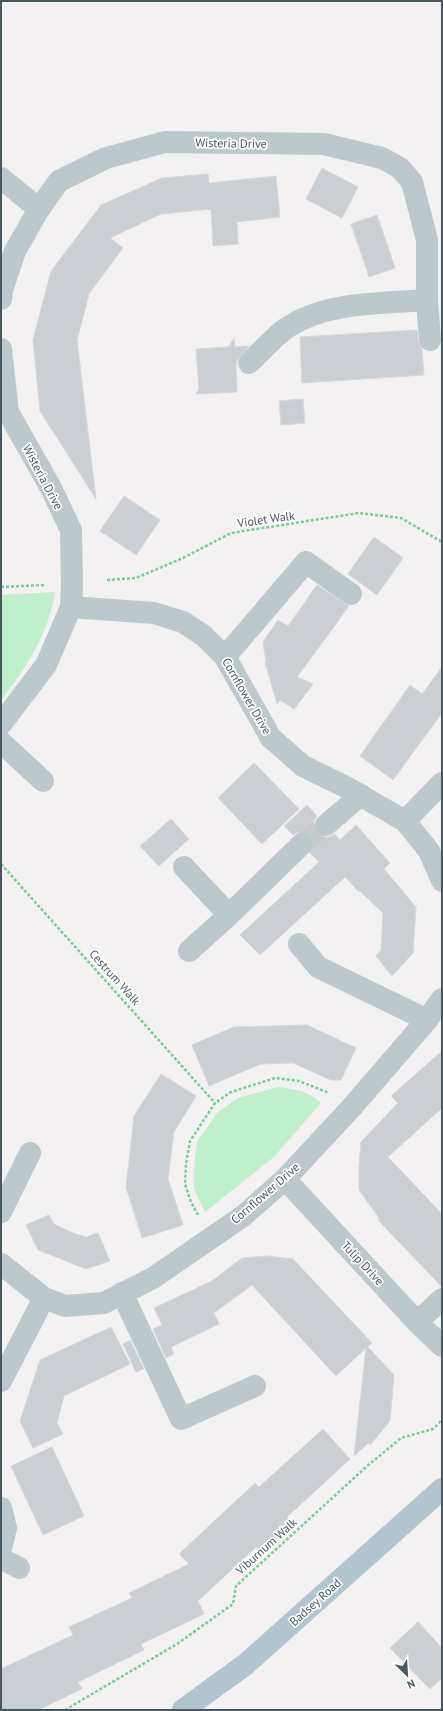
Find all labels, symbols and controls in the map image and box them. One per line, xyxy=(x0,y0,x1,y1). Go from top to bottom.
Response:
street label: Wisteria Drive xyxy=(195,135,267,151)
street label: Wisteria Drive xyxy=(20,442,66,512)
street label: Violet Walk xyxy=(235,508,296,531)
street label: Cornflower Drive xyxy=(219,655,275,737)
street label: Cestrum Walk xyxy=(86,946,144,1008)
street label: Cornflower Drive xyxy=(228,1159,302,1227)
street label: Tulip Drive xyxy=(339,1238,387,1288)
street label: Viburnum Walk xyxy=(231,1514,300,1578)
street label: Badsey Road xyxy=(286,1575,344,1629)
north arrow xyxy=(387,1655,427,1695)
text: N xyxy=(405,1676,417,1692)

